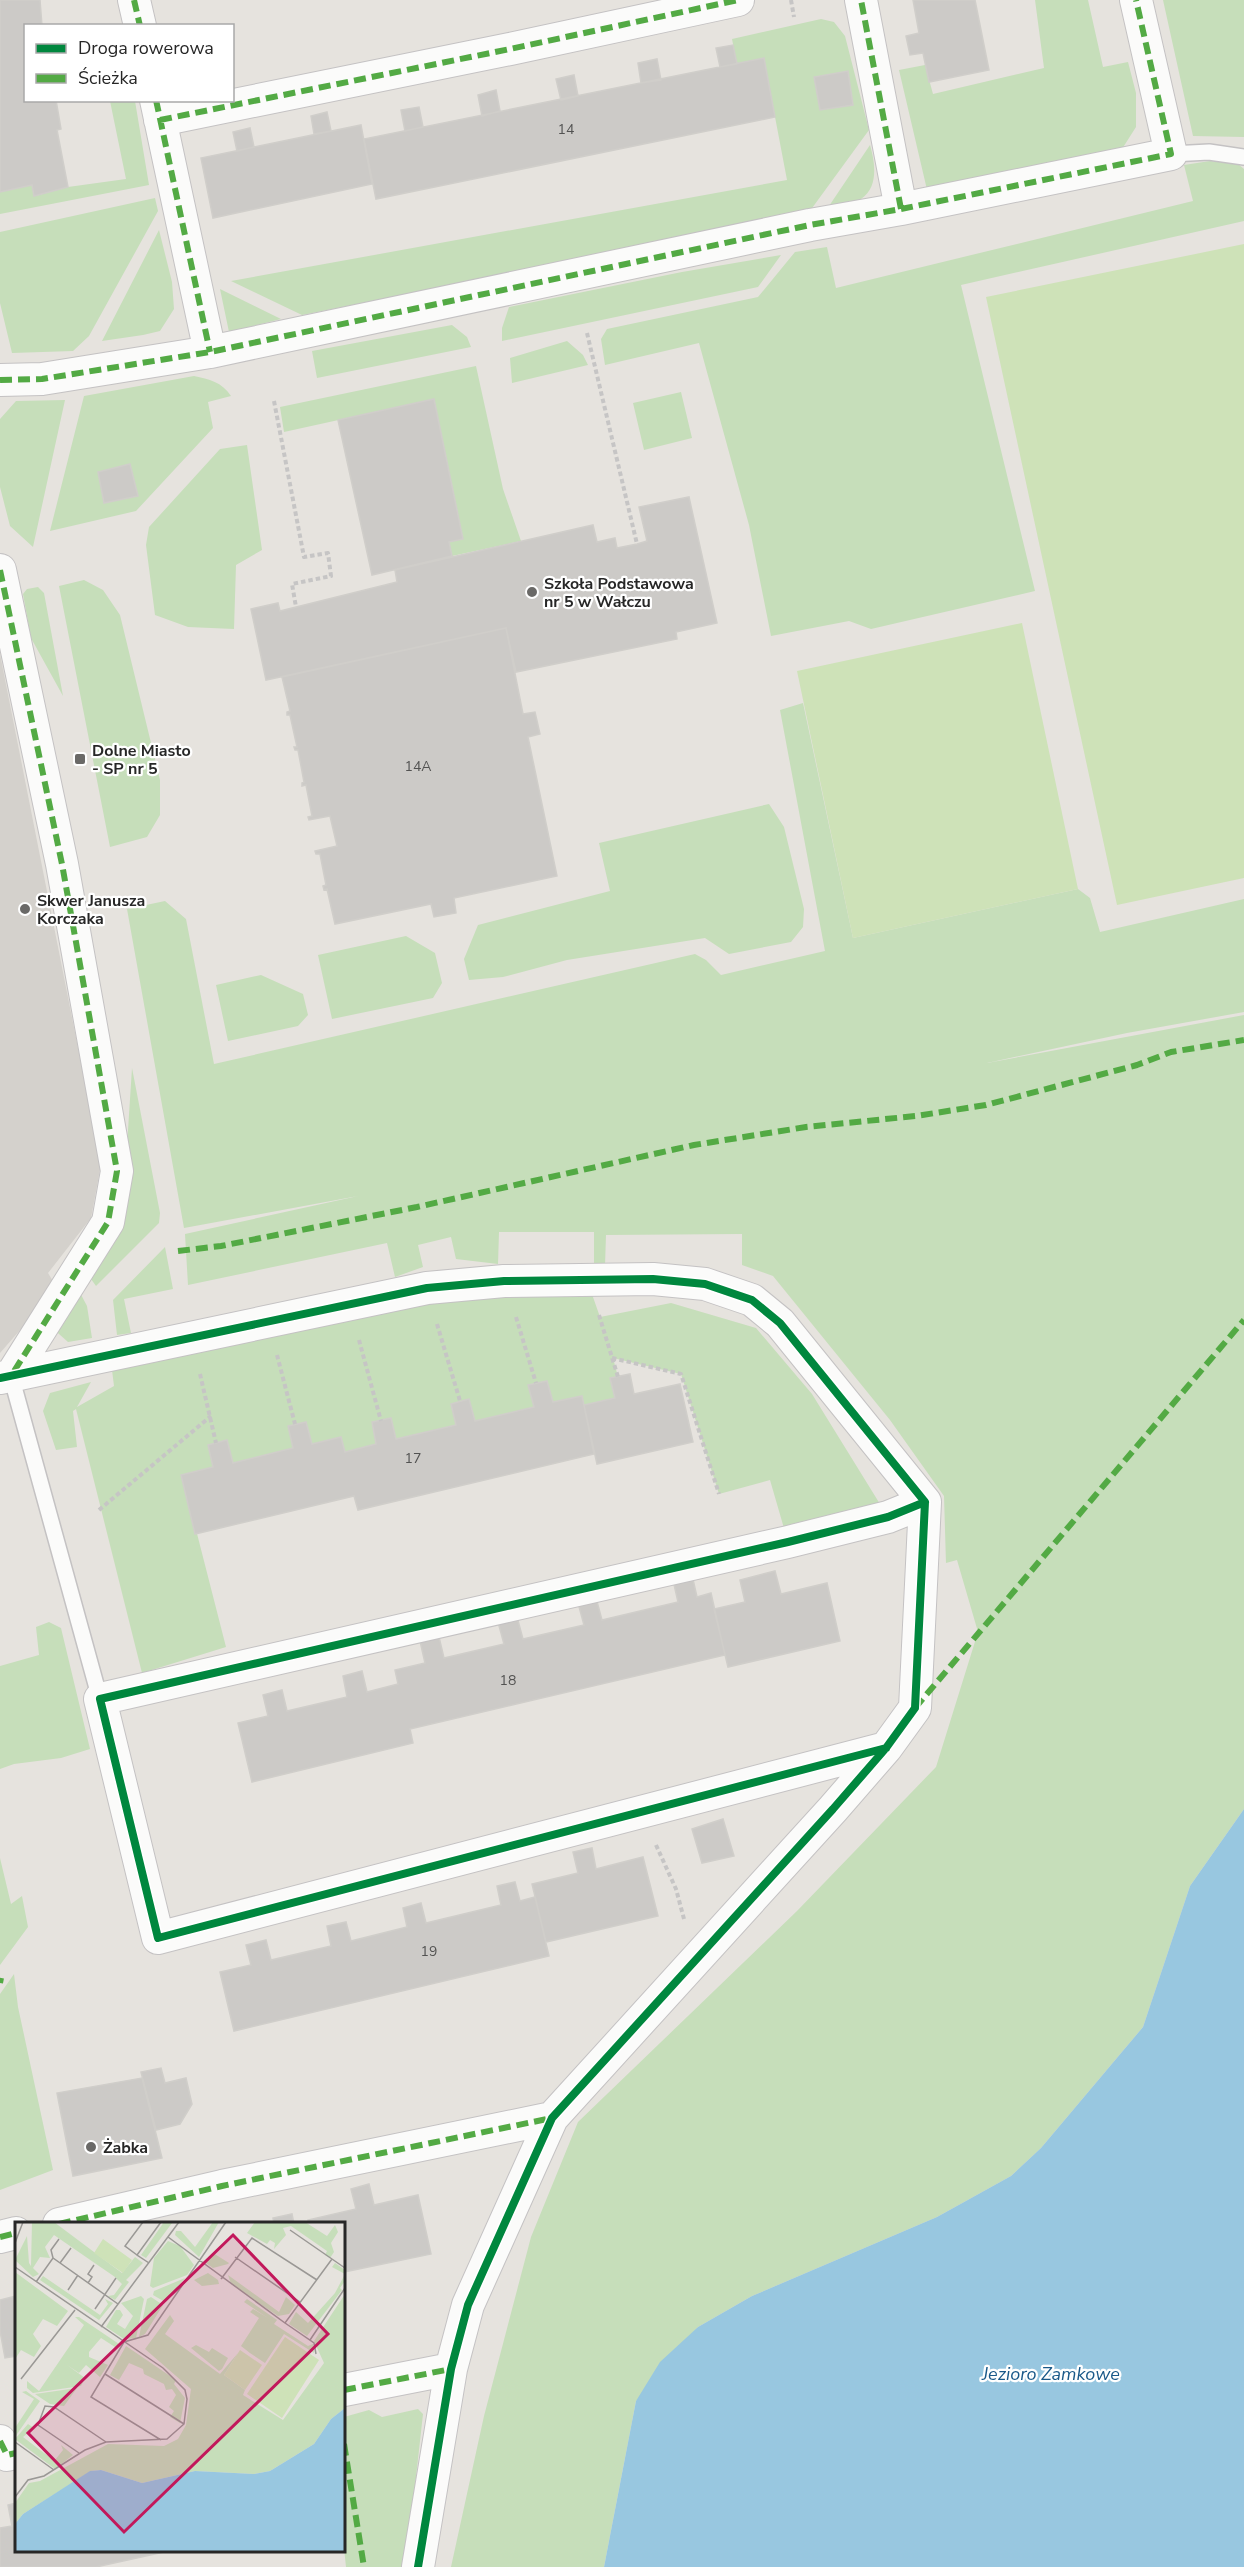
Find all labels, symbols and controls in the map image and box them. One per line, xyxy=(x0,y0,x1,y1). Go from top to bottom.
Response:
legend xyxy=(24,24,234,102)
text: Droga rowerowa xyxy=(78,36,214,60)
text: Ścieżka xyxy=(78,66,138,90)
house number: 14 xyxy=(558,120,574,139)
place label: Szkoła Podstawowa nr 5 w Wałczu xyxy=(544,573,694,613)
marker: Szkoła Podstawowa nr 5 w Wałczu xyxy=(525,585,539,599)
place label: Dolne Miasto - SP nr 5 xyxy=(92,740,191,780)
marker: Dolne Miasto - SP nr 5 xyxy=(73,752,87,766)
house number: 14A xyxy=(404,757,432,776)
place label: Skwer Janusza Korczaka xyxy=(37,890,145,930)
marker: Skwer Janusza Korczaka xyxy=(18,902,32,916)
house number: 17 xyxy=(405,1449,421,1468)
house number: 18 xyxy=(500,1671,516,1690)
house number: 19 xyxy=(421,1942,437,1961)
place label: Żabka xyxy=(103,2137,148,2159)
marker: Żabka xyxy=(84,2140,98,2154)
inset map xyxy=(15,2222,345,2552)
water label: Jezioro Zamkowe xyxy=(981,2362,1120,2386)

